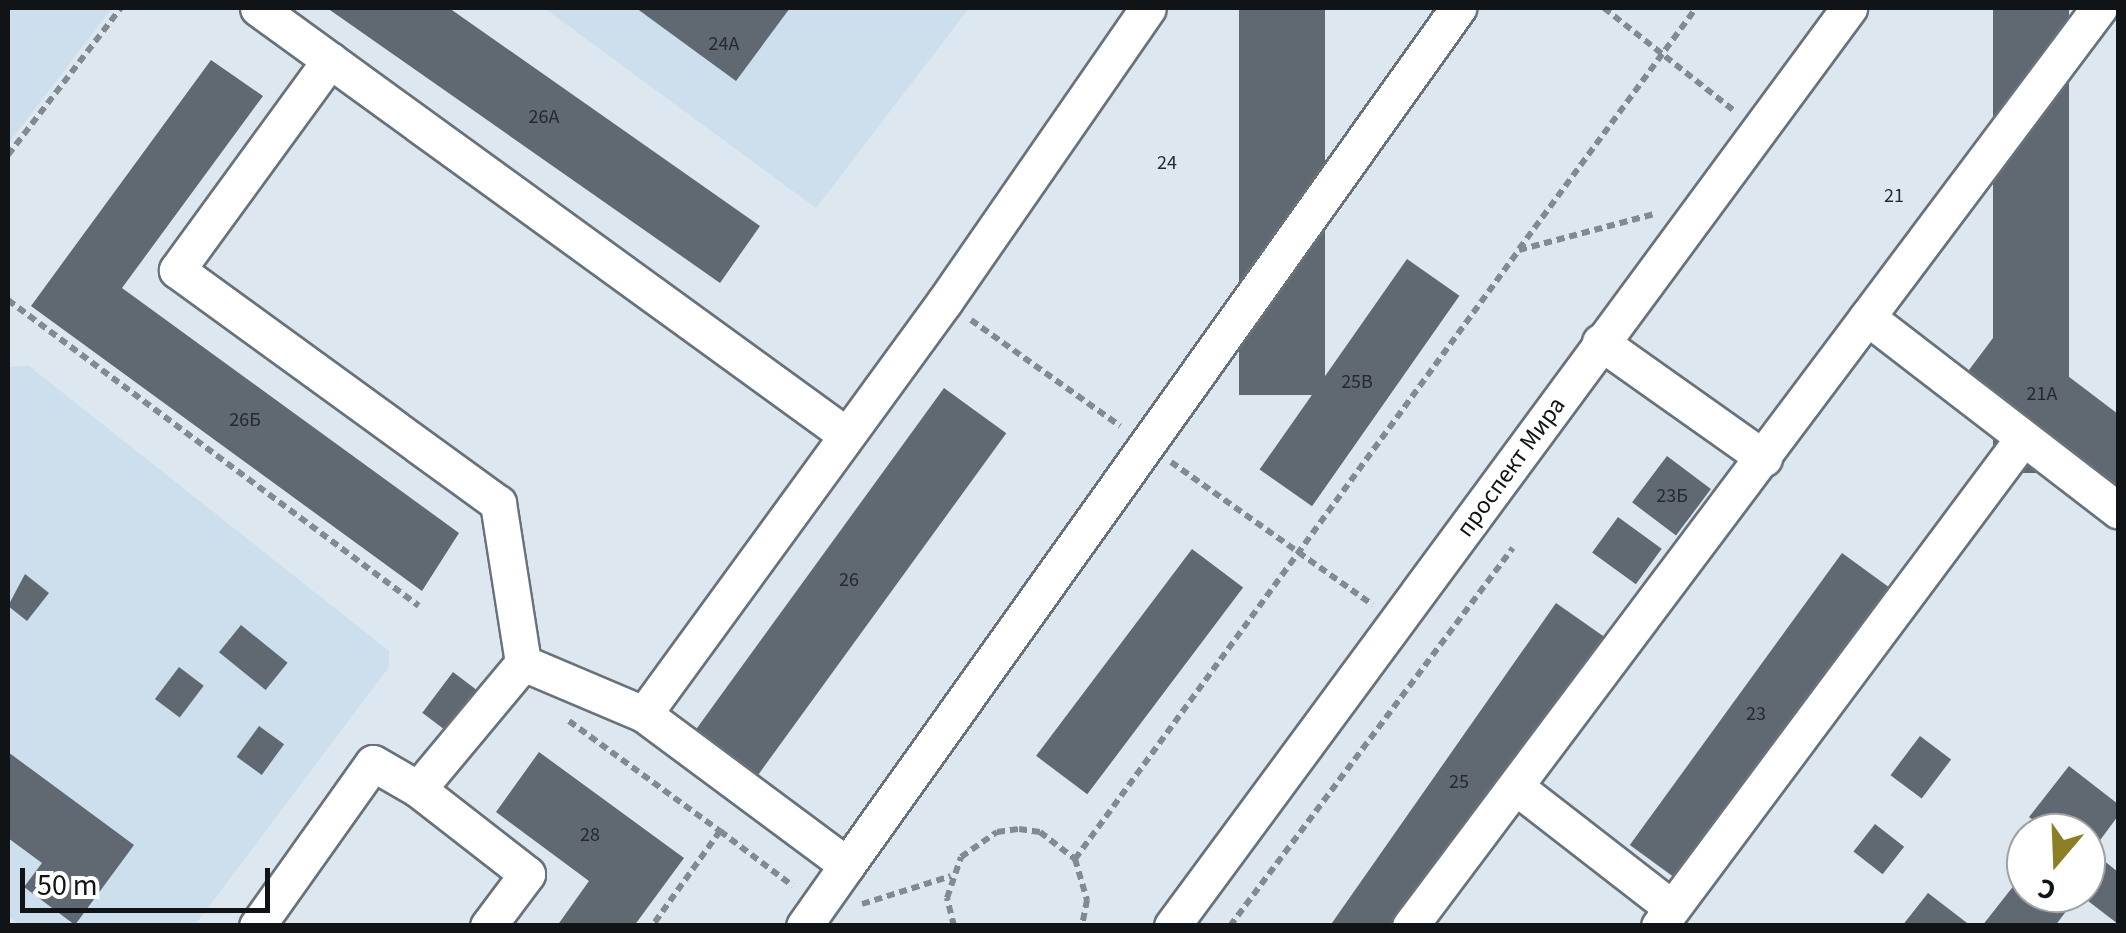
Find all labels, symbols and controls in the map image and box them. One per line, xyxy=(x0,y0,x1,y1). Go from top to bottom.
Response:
house number: 24А xyxy=(709,32,739,56)
house number: 26А xyxy=(529,105,559,129)
house number: 24 xyxy=(1157,151,1177,175)
house number: 21 xyxy=(1884,184,1904,208)
house number: 25В xyxy=(1341,370,1373,394)
house number: 21А xyxy=(2027,382,2057,406)
street label: проспект Мира xyxy=(1450,391,1572,543)
house number: 26Б xyxy=(229,408,261,432)
house number: 23Б xyxy=(1656,484,1688,508)
house number: 26 xyxy=(839,568,859,592)
house number: 23 xyxy=(1746,702,1766,726)
house number: 25 xyxy=(1449,770,1469,794)
north arrow xyxy=(2006,813,2106,913)
house number: 28 xyxy=(580,823,600,847)
scale bar xyxy=(25,848,275,910)
text: 50 m xyxy=(37,864,98,907)
text: С xyxy=(2033,868,2061,911)

